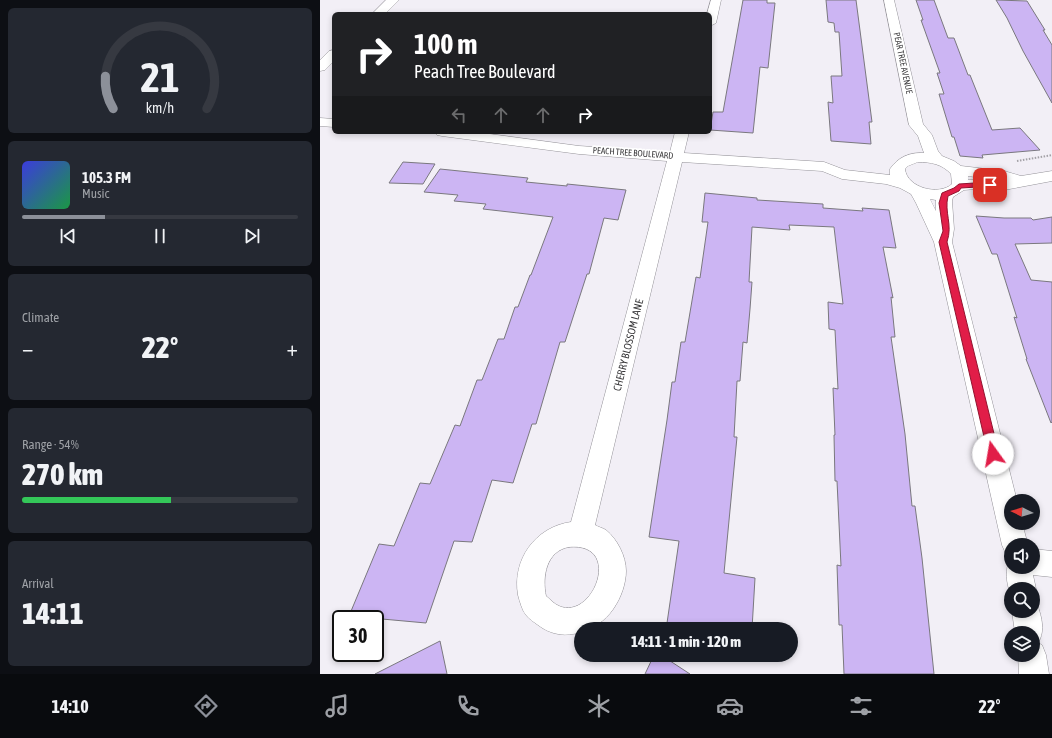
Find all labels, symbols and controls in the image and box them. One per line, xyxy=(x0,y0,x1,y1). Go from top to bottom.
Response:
icon: right xyxy=(348,28,400,80)
text: 100 m xyxy=(414,28,477,60)
street label: PEAR TREE AVENUE xyxy=(892,31,914,95)
text: 21 xyxy=(140,52,180,100)
text: Peach Tree Boulevard xyxy=(414,61,556,82)
text: km/h xyxy=(146,99,174,115)
icon: left xyxy=(448,104,470,126)
icon: ahead xyxy=(490,104,512,126)
icon: ahead xyxy=(532,104,554,126)
icon: right xyxy=(574,104,596,126)
street label: PEACH TREE BOULEVARD xyxy=(592,145,674,161)
pin xyxy=(973,168,1007,202)
text: 105.3 FM xyxy=(82,169,131,186)
icon: arrive xyxy=(979,174,1001,196)
text: Music xyxy=(82,186,109,201)
icon: previous xyxy=(57,225,79,247)
icon: pause xyxy=(149,225,171,247)
icon: next xyxy=(241,225,263,247)
street label: CHERRY BLOSSOM LANE xyxy=(611,297,645,392)
text: Climate xyxy=(22,310,59,325)
text: 22° xyxy=(142,330,178,364)
text: − xyxy=(22,335,33,361)
text: + xyxy=(287,335,298,361)
position arrow xyxy=(972,433,1014,475)
text: Range · 54% xyxy=(22,437,79,452)
text: 270 km xyxy=(22,457,103,491)
north arrow xyxy=(1004,494,1040,530)
map controls xyxy=(1004,494,1040,662)
button: sound xyxy=(1004,538,1040,574)
text: Arrival xyxy=(22,576,54,591)
button: search xyxy=(1004,582,1040,618)
text: 14:11 xyxy=(22,596,84,630)
speed limit sign: 30 xyxy=(332,610,384,662)
button: layers xyxy=(1004,626,1040,662)
text: 14:11 · 1 min · 120 m xyxy=(631,633,741,650)
icon: directions xyxy=(192,692,220,720)
icon: music xyxy=(323,692,351,720)
icon: phone xyxy=(454,692,482,720)
icon: climate xyxy=(585,692,613,720)
icon: car xyxy=(716,692,744,720)
icon: filters xyxy=(847,692,875,720)
text: 14:10 xyxy=(52,696,89,717)
text: 22° xyxy=(978,696,1000,717)

